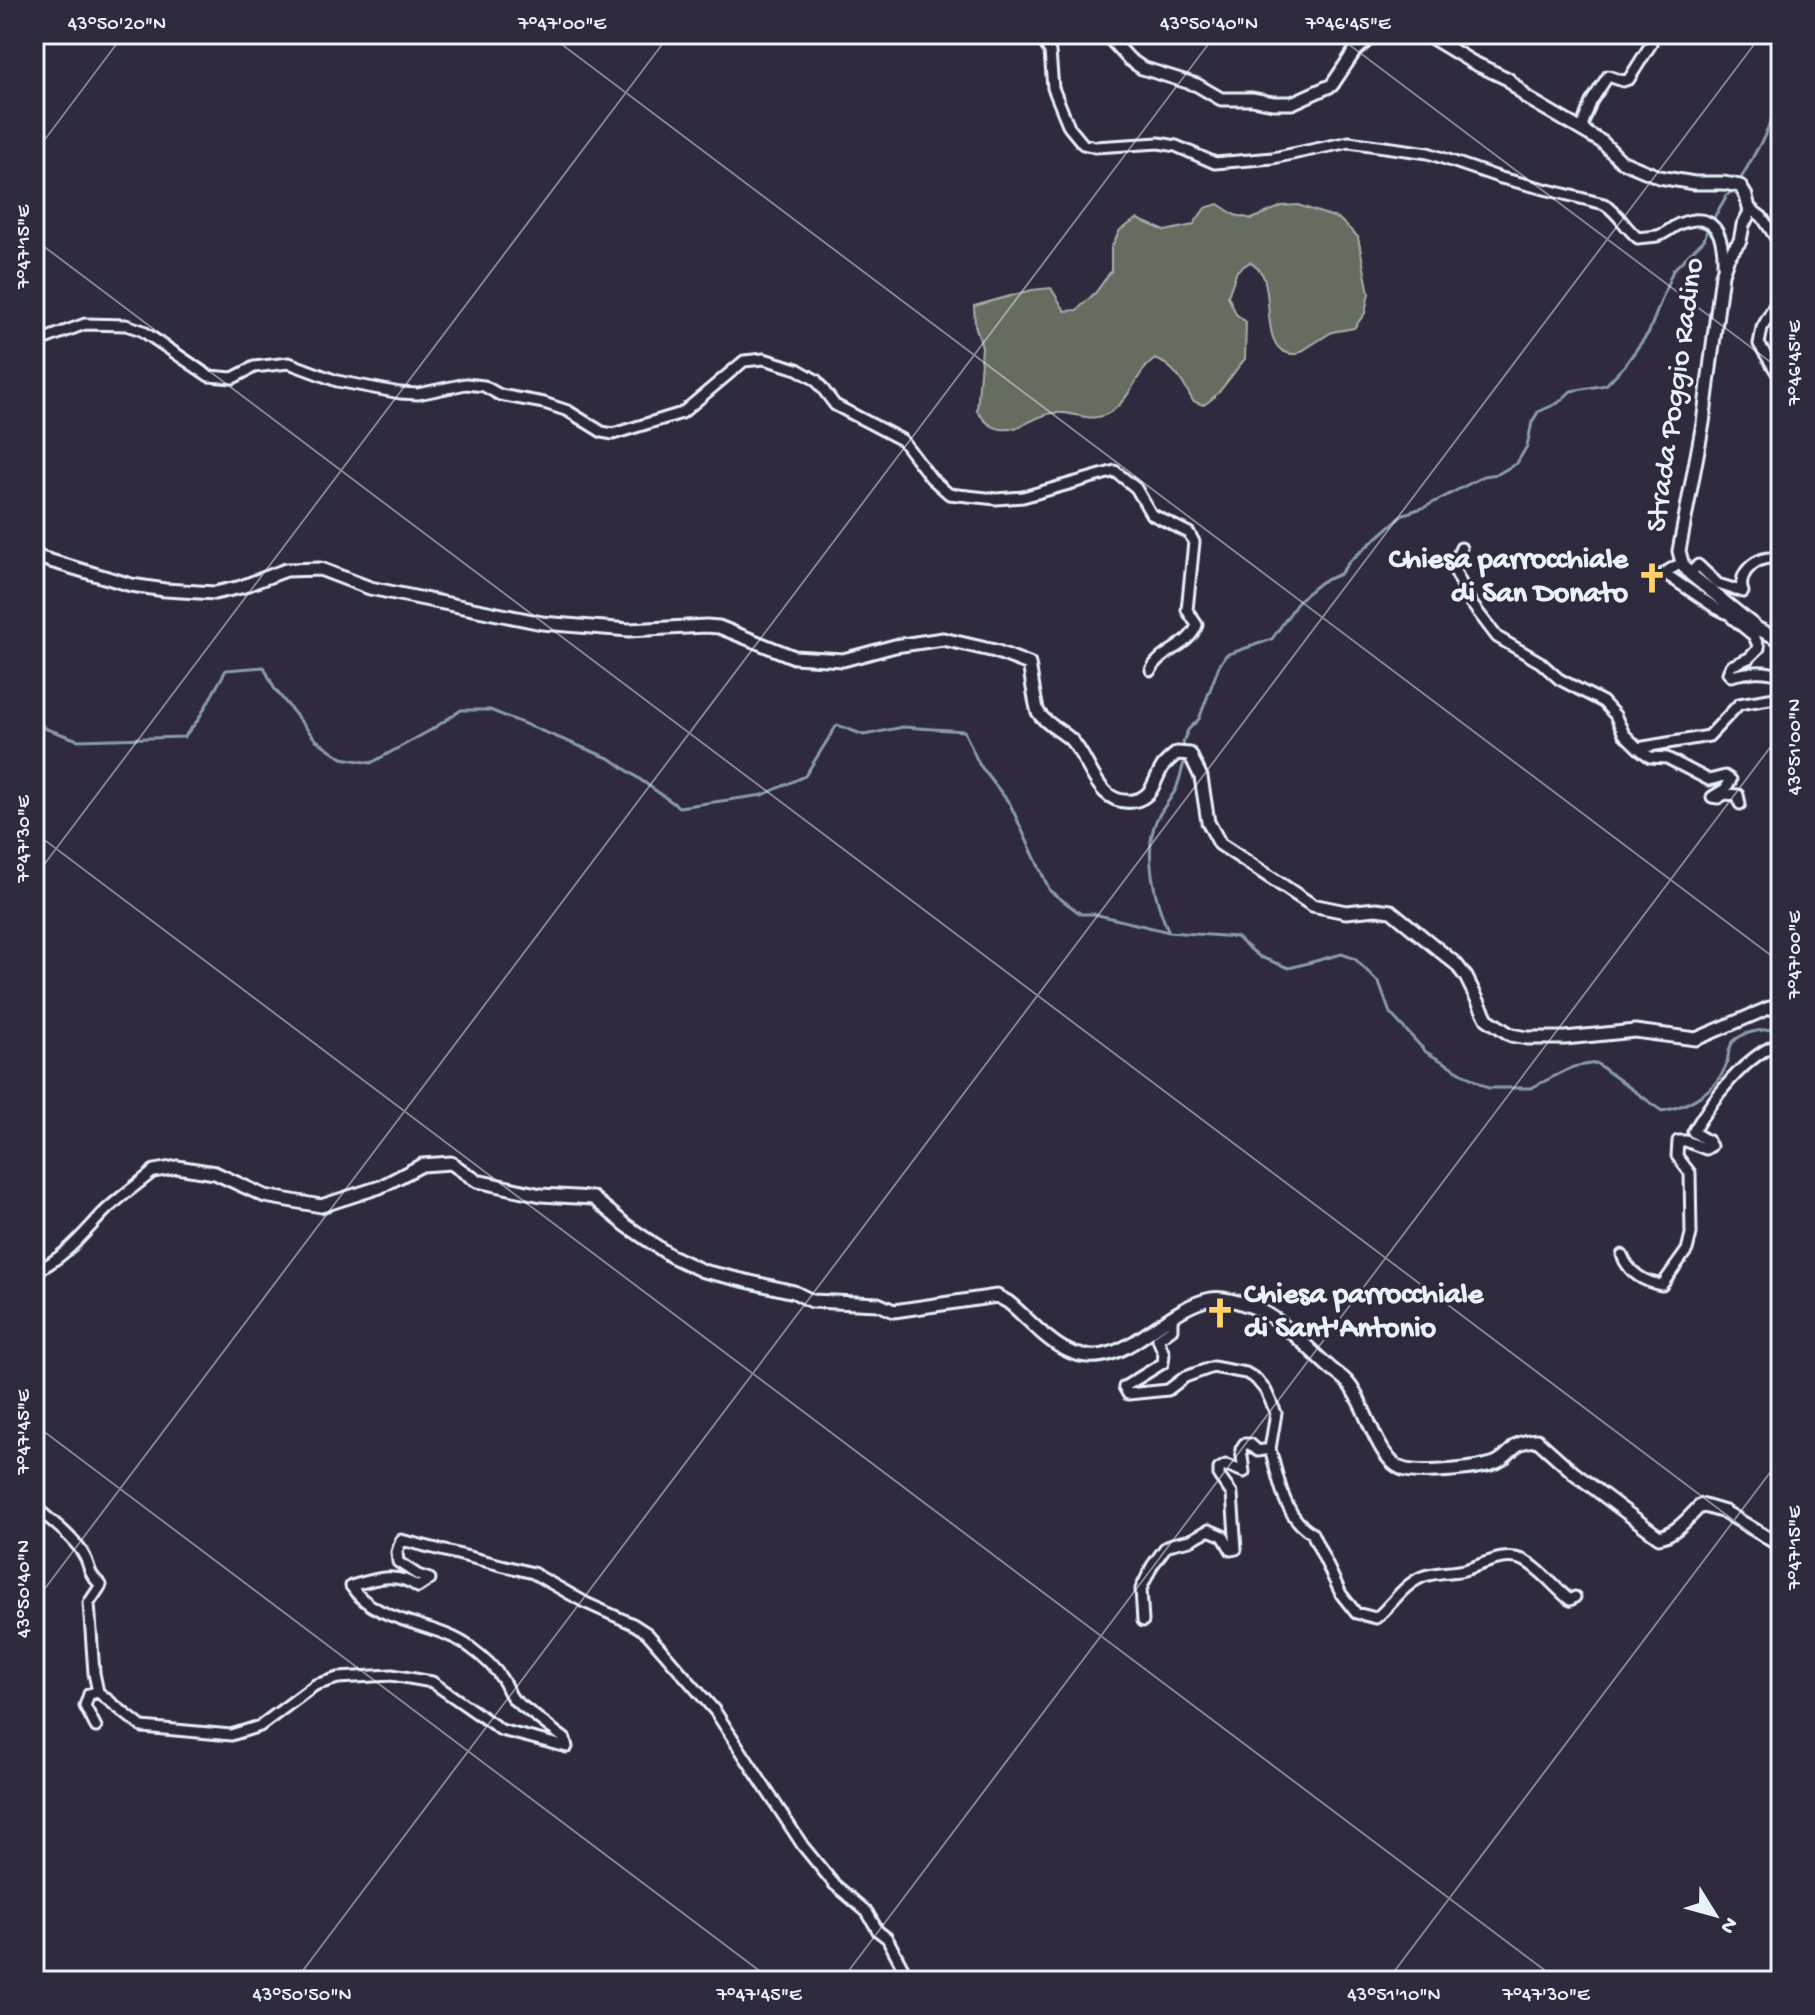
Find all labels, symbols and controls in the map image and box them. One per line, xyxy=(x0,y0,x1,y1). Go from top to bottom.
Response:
text: 43°50'20"N xyxy=(68,14,166,37)
text: 7°47'00"E xyxy=(517,14,607,37)
text: 43°50'40"N xyxy=(1160,14,1258,37)
text: 7°46'45"E xyxy=(1305,14,1392,37)
text: 7°47'15"E xyxy=(14,204,37,290)
street label: Strada Poggio Radino xyxy=(1640,256,1714,534)
text: 7°46'45"E xyxy=(1785,319,1808,406)
place label: Chiesa parrocchiale di San Donato xyxy=(1389,544,1630,613)
church icon: Chiesa parrocchiale di San Donato xyxy=(1635,561,1669,595)
text: 43°51'00"N xyxy=(1785,699,1808,795)
text: 7°47'30"E xyxy=(14,794,37,883)
text: 7°47'00"E xyxy=(1785,910,1808,1000)
place label: Chiesa parrocchiale di Sant'Antonio xyxy=(1244,1279,1485,1348)
church icon: Chiesa parrocchiale di Sant'Antonio xyxy=(1203,1296,1237,1330)
text: 7°47'45"E xyxy=(14,1388,37,1476)
text: 7°47'15"E xyxy=(1785,1505,1808,1591)
text: 43°50'40"N xyxy=(14,1540,37,1638)
north arrow xyxy=(1675,1875,1755,1955)
text: N xyxy=(1713,1911,1742,1938)
text: 43°50'50"N xyxy=(252,1985,352,2008)
text: 7°47'45"E xyxy=(715,1985,803,2008)
text: 43°51'10"N xyxy=(1347,1985,1441,2008)
text: 7°47'30"E xyxy=(1502,1985,1591,2008)

